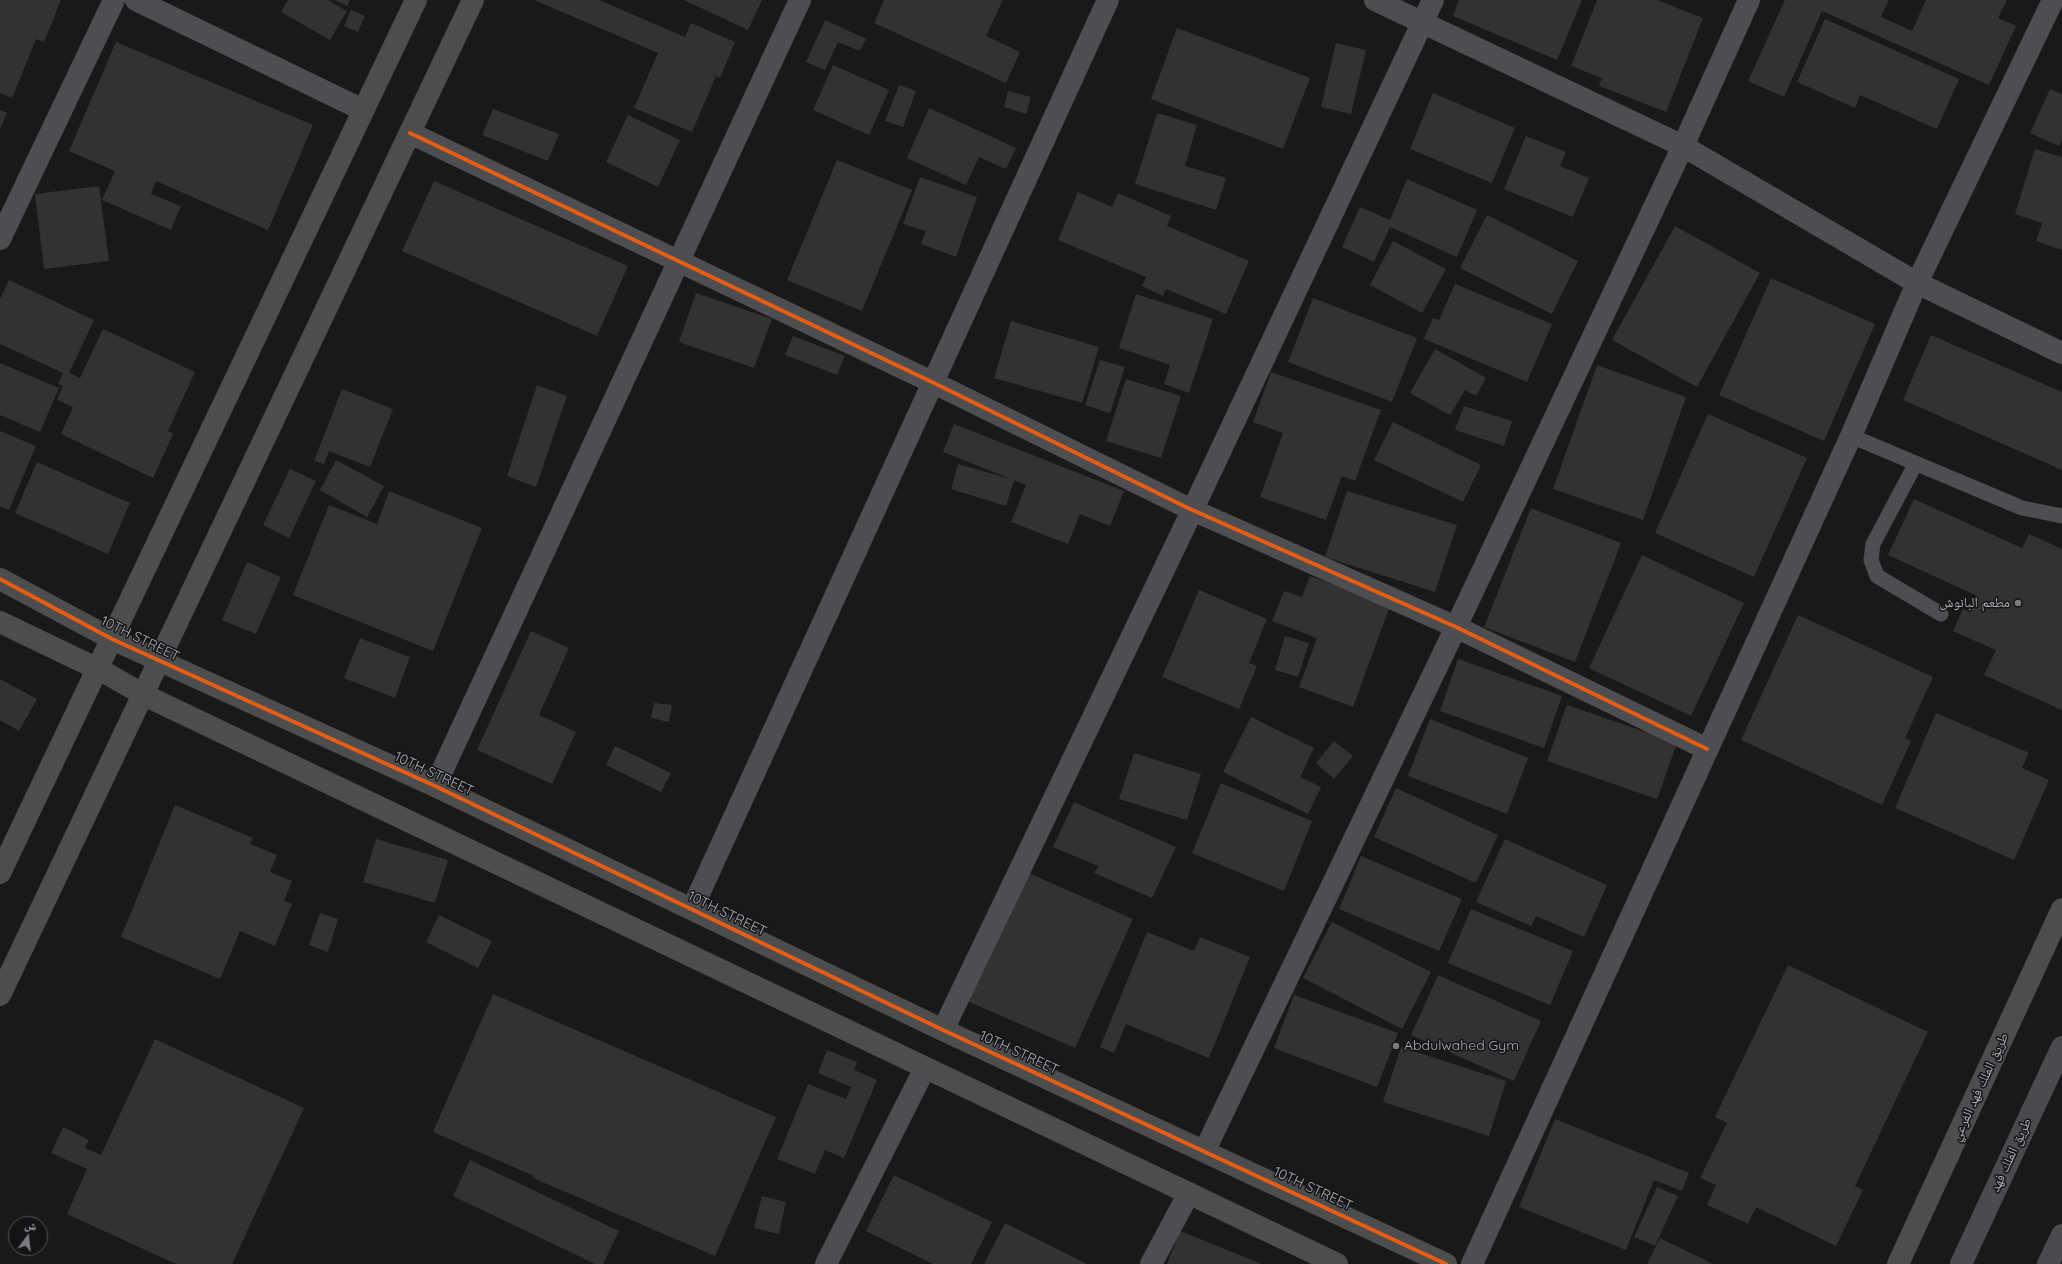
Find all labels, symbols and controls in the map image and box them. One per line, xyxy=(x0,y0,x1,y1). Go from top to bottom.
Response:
place label: مطعم البانوش xyxy=(1939,595,2010,611)
marker: مطعم البانوش xyxy=(2013,598,2023,608)
street label: 10TH STREET xyxy=(98,613,182,665)
street label: 10TH STREET xyxy=(392,748,476,800)
street label: 10TH STREET xyxy=(685,888,769,940)
street label: 10TH STREET xyxy=(977,1027,1061,1079)
street label: طريق الملك فهد الفرعي xyxy=(1947,1030,2013,1144)
place label: Abdulwahed Gym xyxy=(1404,1038,1519,1054)
marker: Abdulwahed Gym xyxy=(1391,1041,1401,1051)
street label: طريق الملك فهد xyxy=(1986,1115,2036,1195)
street label: 10TH STREET xyxy=(1271,1163,1355,1215)
north arrow xyxy=(8,1216,48,1256)
text: ش xyxy=(23,1217,38,1234)

